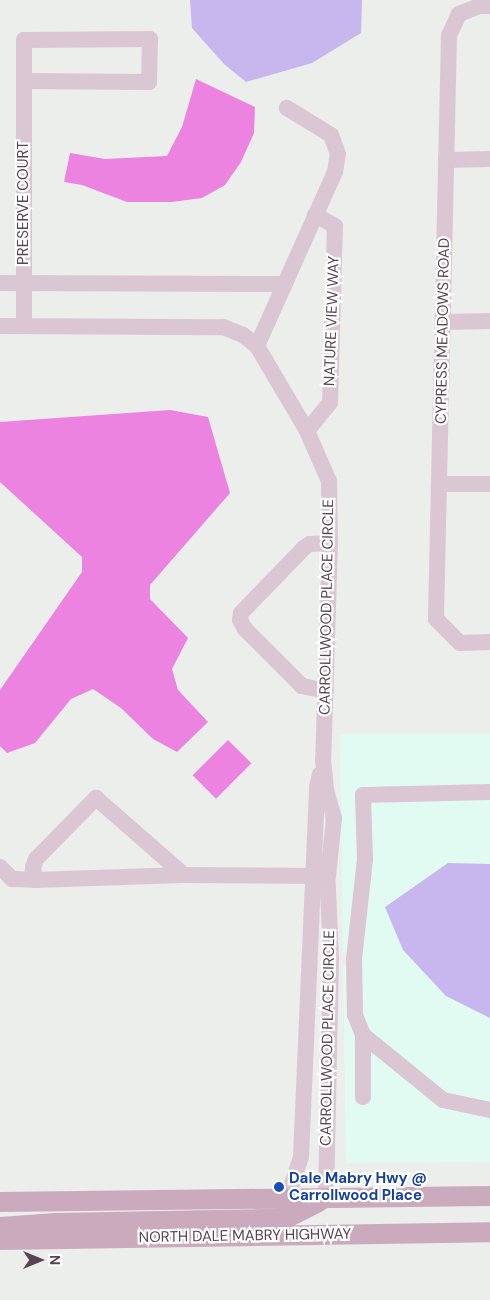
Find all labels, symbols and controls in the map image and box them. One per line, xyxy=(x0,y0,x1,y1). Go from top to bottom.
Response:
street label: PRESERVE COURT xyxy=(15,141,33,265)
street label: CYPRESS MEADOWS ROAD xyxy=(432,238,454,424)
street label: NATURE VIEW WAY xyxy=(321,256,343,386)
street label: CARROLLWOOD PLACE CIRCLE xyxy=(316,499,338,715)
street label: CARROLLWOOD PLACE CIRCLE xyxy=(317,930,339,1146)
place label: Dale Mabry Hwy @ Carrollwood Place xyxy=(289,1169,427,1204)
marker: Dale Mabry Hwy @ Carrollwood Place xyxy=(273,1181,285,1193)
street label: NORTH DALE MABRY HIGHWAY xyxy=(139,1225,351,1247)
north arrow xyxy=(15,1235,65,1285)
text: N xyxy=(46,1255,64,1265)

